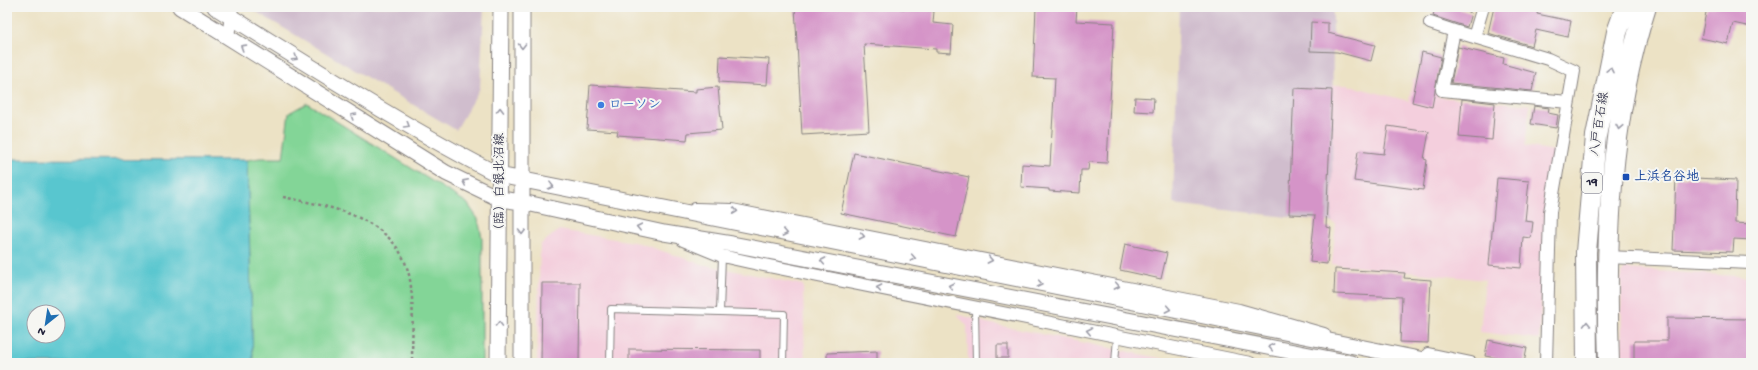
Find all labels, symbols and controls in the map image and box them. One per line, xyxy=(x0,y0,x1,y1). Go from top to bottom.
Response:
one-way arrow xyxy=(518,43,526,49)
one-way arrow xyxy=(240,44,247,51)
one-way arrow xyxy=(291,53,298,60)
one-way arrow xyxy=(1605,67,1613,73)
street label: 八戸百石線 xyxy=(1587,90,1613,157)
place label: ローソン xyxy=(609,98,661,113)
marker: ローソン xyxy=(596,100,606,110)
one-way arrow xyxy=(496,107,504,113)
one-way arrow xyxy=(351,113,358,120)
one-way arrow xyxy=(403,120,410,127)
one-way arrow xyxy=(1615,124,1624,130)
street label: （臨）白銀北沼線 xyxy=(492,132,508,237)
place label: 上浜名谷地 xyxy=(1634,169,1699,185)
marker: 上浜名谷地 xyxy=(1621,172,1631,182)
road number: 19 xyxy=(1582,173,1602,193)
one-way arrow xyxy=(462,179,469,187)
one-way arrow xyxy=(547,181,554,190)
one-way arrow xyxy=(731,206,738,215)
one-way arrow xyxy=(636,224,642,232)
one-way arrow xyxy=(782,228,788,237)
one-way arrow xyxy=(518,229,526,235)
one-way arrow xyxy=(859,231,865,239)
one-way arrow xyxy=(910,254,916,262)
one-way arrow xyxy=(987,256,993,264)
one-way arrow xyxy=(820,258,827,266)
one-way arrow xyxy=(1037,279,1043,287)
one-way arrow xyxy=(1114,281,1121,289)
one-way arrow xyxy=(948,282,954,291)
one-way arrow xyxy=(876,285,882,293)
north arrow xyxy=(26,304,66,344)
one-way arrow xyxy=(1164,305,1171,313)
one-way arrow xyxy=(495,321,503,327)
one-way arrow xyxy=(1583,321,1591,327)
text: N xyxy=(36,324,48,338)
one-way arrow xyxy=(1085,328,1092,336)
one-way arrow xyxy=(1268,343,1274,352)

